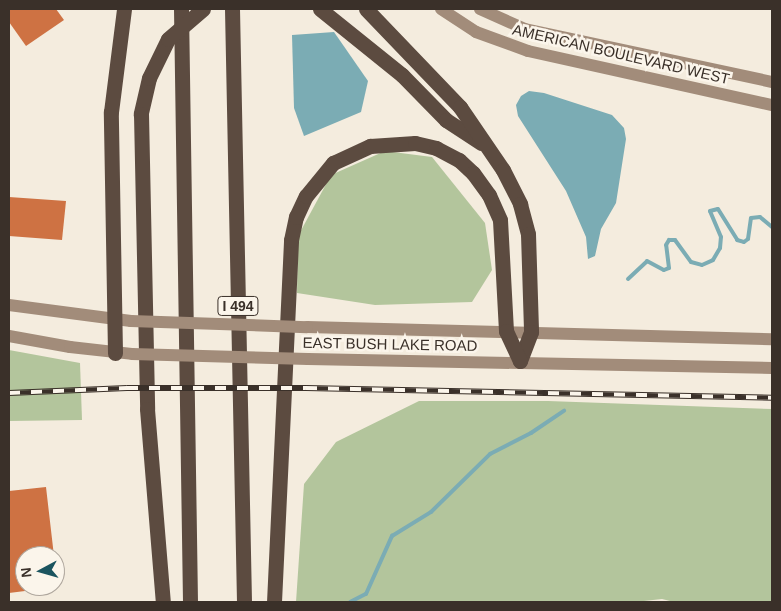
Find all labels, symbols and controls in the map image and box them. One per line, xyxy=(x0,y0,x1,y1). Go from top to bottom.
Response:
street label: AMERICAN BOULEVARD WEST xyxy=(511,20,731,88)
road number: I 494 xyxy=(217,294,259,318)
street label: EAST BUSH LAKE ROAD xyxy=(302,333,478,355)
north arrow xyxy=(15,546,65,596)
text: N xyxy=(18,567,35,578)

